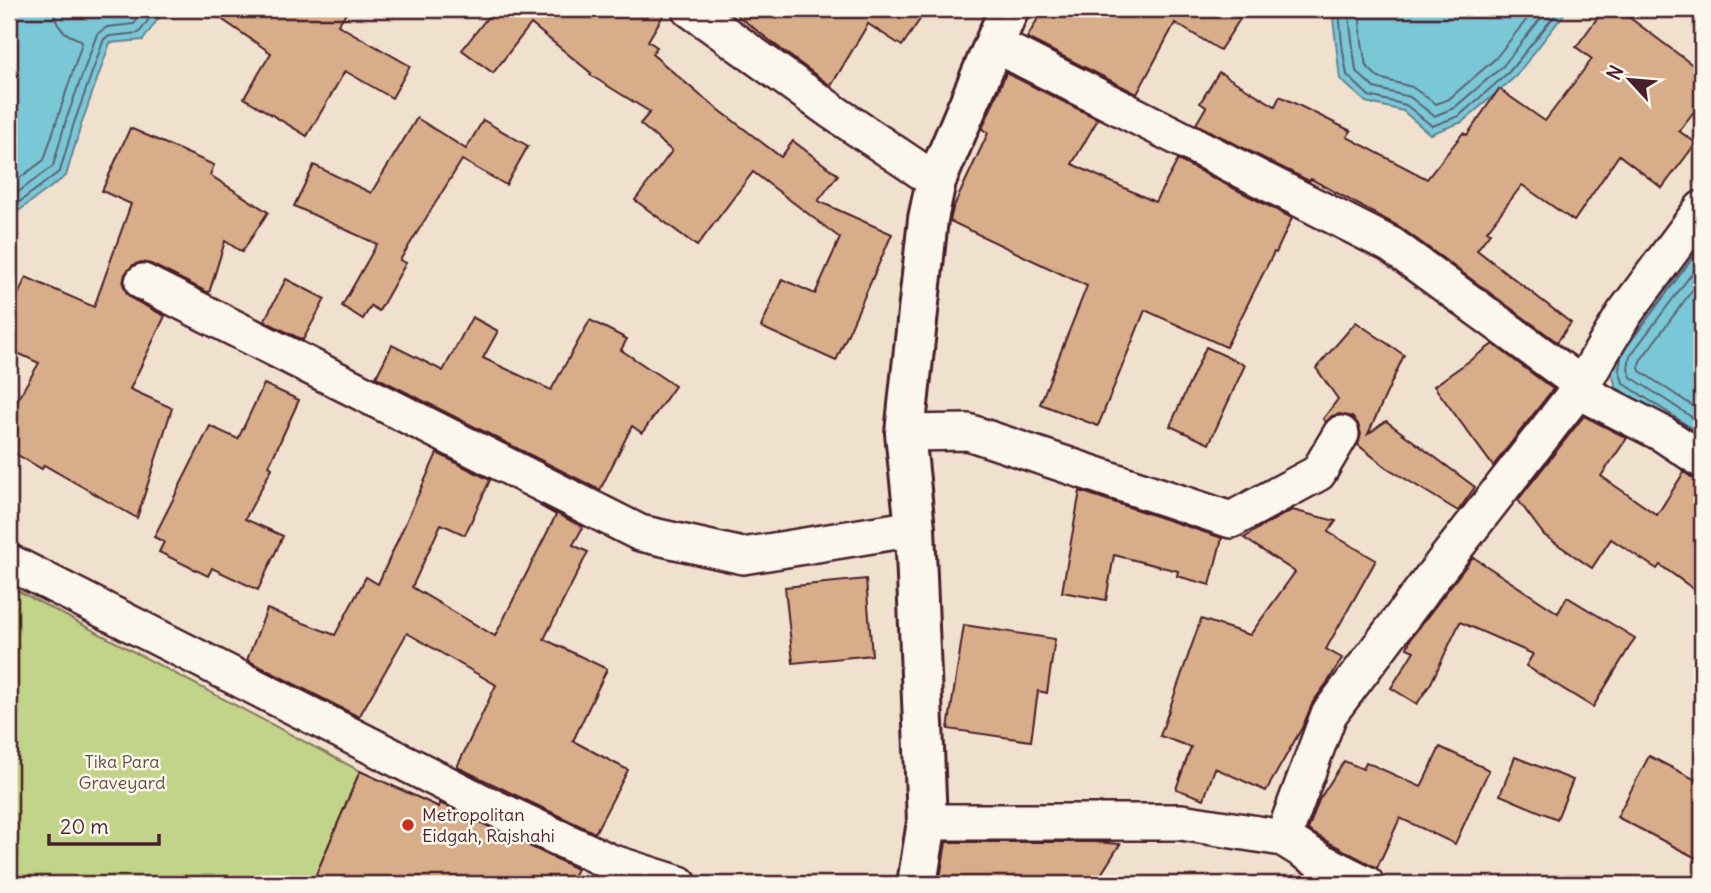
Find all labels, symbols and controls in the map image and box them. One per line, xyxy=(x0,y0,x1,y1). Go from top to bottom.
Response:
north arrow xyxy=(1596,46,1666,116)
text: N xyxy=(1601,61,1628,84)
park label: Tika Para Graveyard xyxy=(78,750,166,794)
scale bar xyxy=(49,802,159,846)
place label: Metropolitan Eidgah, Rajshahi xyxy=(422,803,555,847)
text: 20 m xyxy=(60,813,109,840)
marker: Metropolitan Eidgah, Rajshahi xyxy=(400,817,416,833)

